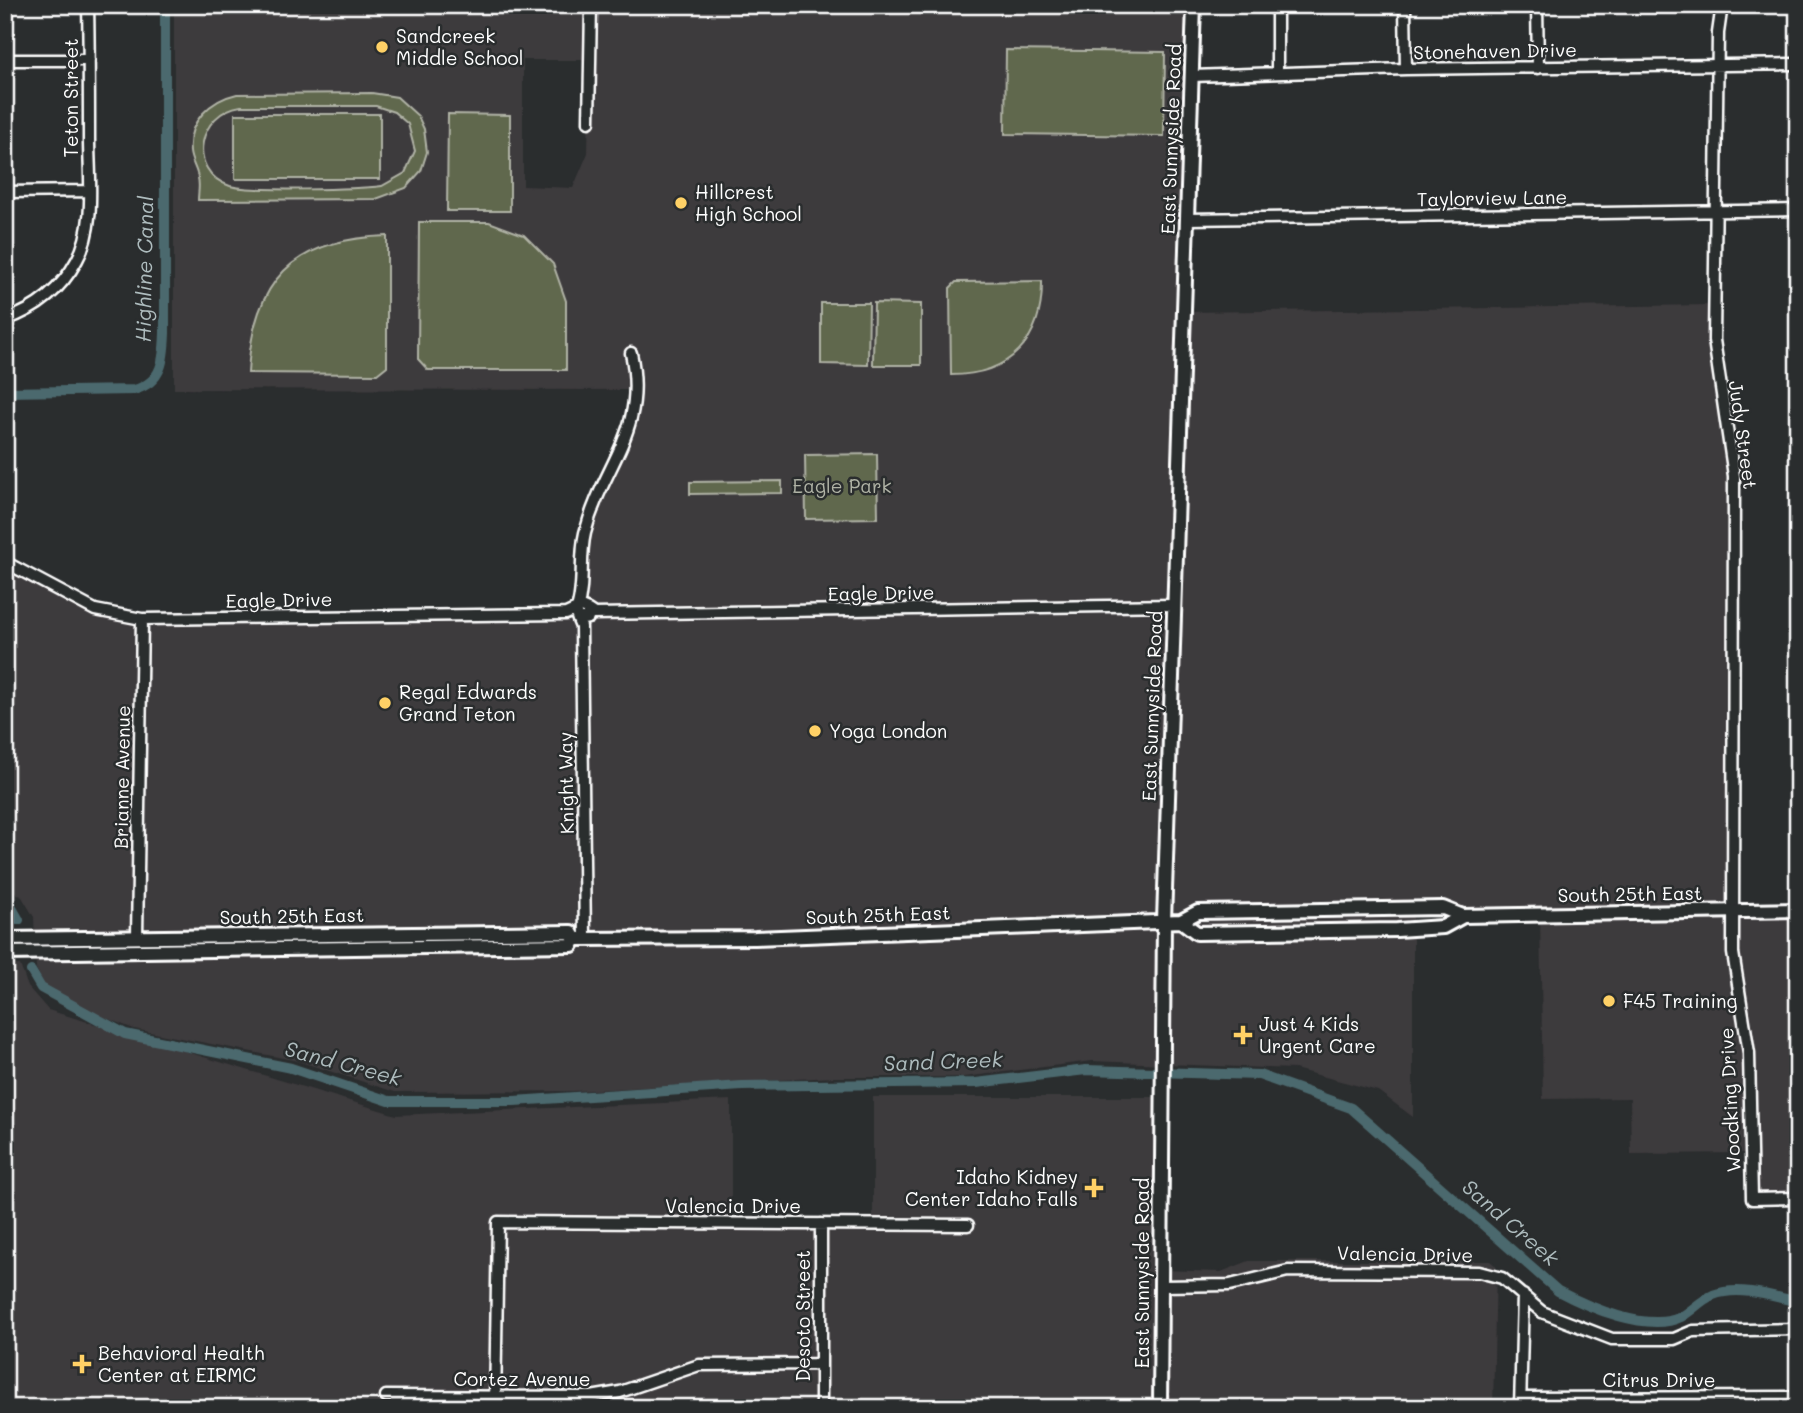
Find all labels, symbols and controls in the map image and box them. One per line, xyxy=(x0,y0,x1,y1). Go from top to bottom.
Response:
place label: Sandcreek Middle School xyxy=(396,23,524,70)
street label: Stonehaven Drive xyxy=(1413,37,1577,64)
street label: Teton Street xyxy=(58,38,83,158)
marker: Sandcreek Middle School xyxy=(374,39,390,55)
street label: East Sunnyside Road xyxy=(1155,43,1186,235)
place label: Hillcrest High School xyxy=(695,179,802,226)
street label: Taylorview Lane xyxy=(1417,184,1567,211)
water label: Highline Canal xyxy=(129,195,158,342)
marker: Hillcrest High School xyxy=(673,195,689,211)
street label: Judy Street xyxy=(1724,379,1763,491)
park label: Eagle Park xyxy=(792,473,892,498)
street label: Eagle Drive xyxy=(827,579,934,606)
street label: Eagle Drive xyxy=(225,586,332,613)
street label: East Sunnyside Road xyxy=(1136,610,1167,802)
place label: Regal Edwards Grand Teton xyxy=(399,679,537,726)
marker: Regal Edwards Grand Teton xyxy=(377,695,393,711)
street label: Brianne Avenue xyxy=(108,705,135,849)
place label: Yoga London xyxy=(829,718,947,743)
marker: Yoga London xyxy=(807,723,823,739)
street label: Knight Way xyxy=(552,732,579,834)
street label: South 25th East xyxy=(1557,880,1703,907)
street label: South 25th East xyxy=(805,899,951,930)
street label: South 25th East xyxy=(219,902,365,929)
place label: F45 Training xyxy=(1623,988,1738,1013)
marker: F45 Training xyxy=(1601,993,1617,1009)
place label: Just 4 Kids Urgent Care xyxy=(1259,1011,1376,1058)
marker: Just 4 Kids Urgent Care xyxy=(1233,1025,1253,1045)
street label: Woodking Drive xyxy=(1713,1027,1746,1173)
water label: Sand Creek xyxy=(282,1034,405,1091)
water label: Sand Creek xyxy=(883,1045,1004,1076)
place label: Idaho Kidney Center Idaho Falls xyxy=(905,1164,1078,1211)
water label: Sand Creek xyxy=(1457,1173,1565,1272)
marker: Idaho Kidney Center Idaho Falls xyxy=(1084,1178,1104,1198)
street label: East Sunnyside Road xyxy=(1129,1178,1154,1368)
street label: Valencia Drive xyxy=(665,1193,801,1218)
street label: Valencia Drive xyxy=(1337,1240,1473,1267)
street label: Desoto Street xyxy=(790,1250,815,1382)
place label: Behavioral Health Center at EIRMC xyxy=(98,1340,264,1387)
marker: Behavioral Health Center at EIRMC xyxy=(72,1354,92,1374)
street label: Cortez Avenue xyxy=(454,1366,590,1391)
street label: Citrus Drive xyxy=(1602,1367,1716,1392)

